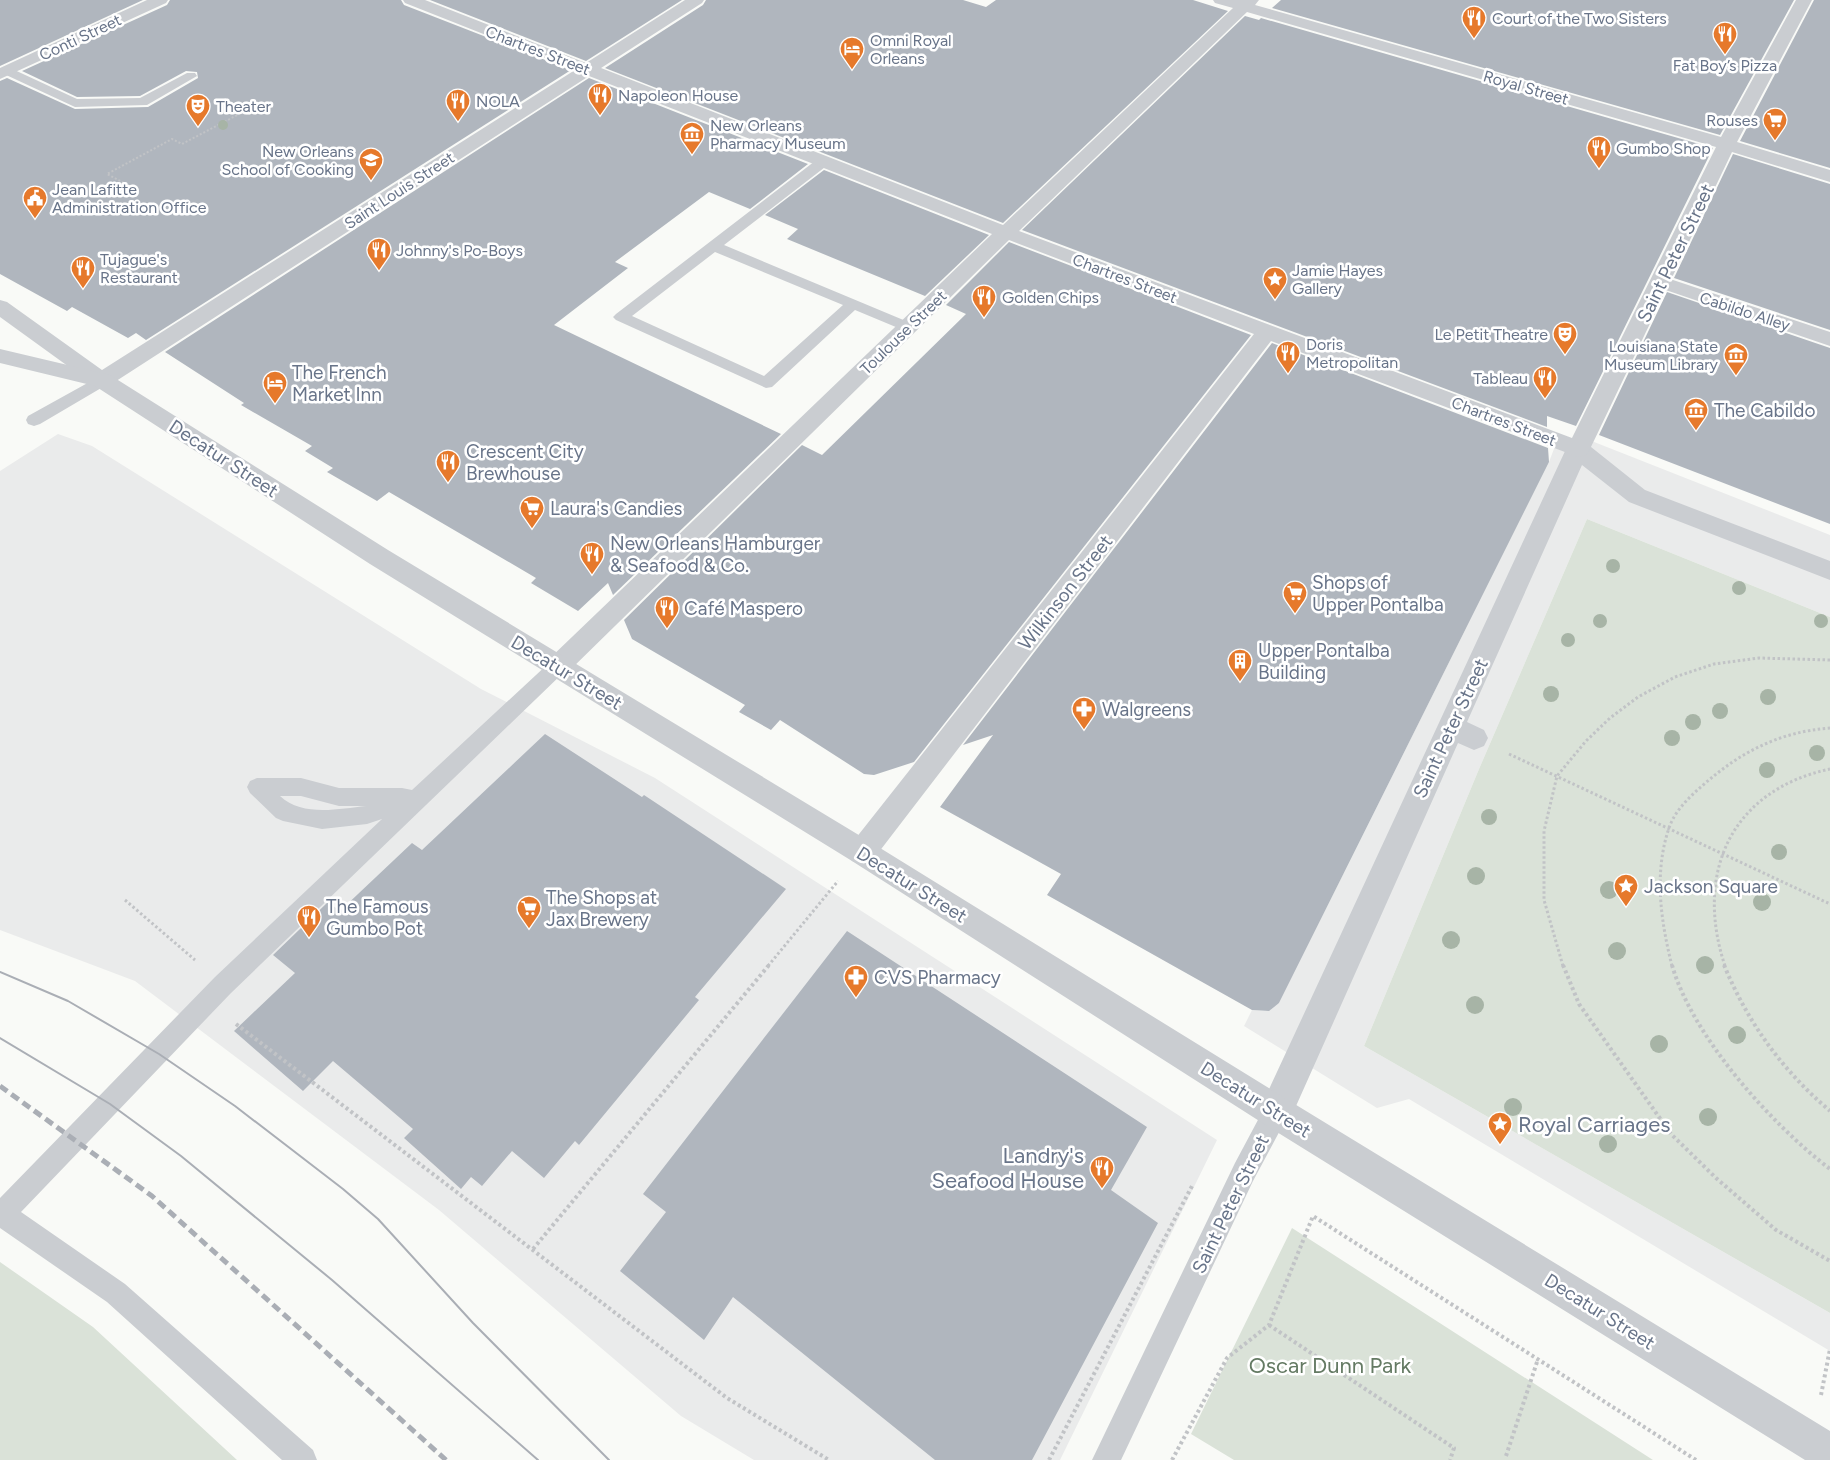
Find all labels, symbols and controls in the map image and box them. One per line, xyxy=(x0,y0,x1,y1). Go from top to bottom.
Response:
restaurant icon: Court of the Two Sisters xyxy=(1461,5,1487,39)
place label: Court of the Two Sisters xyxy=(1492,9,1667,28)
street label: Conti Street xyxy=(36,10,124,65)
restaurant icon: Fat Boy’s Pizza xyxy=(1712,21,1738,55)
street label: Chartres Street xyxy=(483,22,593,79)
place label: Omni Royal Orleans xyxy=(870,31,952,68)
hotel icon: Omni Royal Orleans xyxy=(839,36,865,70)
place label: Fat Boy’s Pizza xyxy=(1673,56,1777,75)
street label: Royal Street xyxy=(1481,66,1571,109)
restaurant icon: Napoleon House xyxy=(587,82,613,116)
place label: Napoleon House xyxy=(618,86,738,105)
restaurant icon: NOLA xyxy=(445,88,471,122)
place label: NOLA xyxy=(476,92,520,111)
theatre icon: Theater xyxy=(185,93,211,127)
place label: Theater xyxy=(216,97,271,116)
supermarket icon: Rouses xyxy=(1762,107,1788,141)
place label: Rouses xyxy=(1706,111,1758,130)
place label: New Orleans Pharmacy Museum xyxy=(710,116,846,153)
museum icon: New Orleans Pharmacy Museum xyxy=(679,121,705,155)
restaurant icon: Gumbo Shop xyxy=(1586,135,1612,169)
place label: Gumbo Shop xyxy=(1616,139,1711,158)
place label: New Orleans School of Cooking xyxy=(222,142,354,179)
school or university icon: New Orleans School of Cooking xyxy=(358,147,384,181)
street label: Saint Louis Street xyxy=(341,148,458,233)
place label: Jean Lafitte Administration Office xyxy=(52,180,207,217)
street label: Saint Peter Street xyxy=(1632,180,1719,326)
public building icon: Jean Lafitte Administration Office xyxy=(22,185,48,219)
restaurant icon: Johnny's Po-Boys xyxy=(366,237,392,271)
place label: Johnny's Po-Boys xyxy=(396,241,523,260)
place label: Tujague's Restaurant xyxy=(100,250,178,287)
street label: Chartres Street xyxy=(1070,250,1180,307)
restaurant icon: Tujague's Restaurant xyxy=(70,255,96,289)
place label: Jamie Hayes Gallery xyxy=(1292,261,1383,298)
place icon: Jamie Hayes Gallery xyxy=(1262,266,1288,300)
restaurant icon: Golden Chips xyxy=(971,284,997,318)
street label: Toulouse Street xyxy=(856,286,950,378)
place label: Golden Chips xyxy=(1002,288,1099,307)
street label: Cabildo Alley xyxy=(1697,288,1793,335)
theatre icon: Le Petit Theatre xyxy=(1552,321,1578,355)
place label: Le Petit Theatre xyxy=(1435,325,1548,344)
place label: Doris Metropolitan xyxy=(1306,335,1398,372)
place label: Louisiana State Museum Library xyxy=(1604,337,1719,374)
restaurant icon: Doris Metropolitan xyxy=(1275,340,1301,374)
museum icon: Louisiana State Museum Library xyxy=(1723,342,1749,376)
place label: The French Market Inn xyxy=(292,361,387,406)
restaurant icon: Tableau xyxy=(1532,365,1558,399)
place label: Tableau xyxy=(1473,369,1528,388)
hotel icon: The French Market Inn xyxy=(262,370,288,404)
street label: Chartres Street xyxy=(1449,393,1559,450)
museum icon: The Cabildo xyxy=(1683,397,1709,431)
place label: The Cabildo xyxy=(1714,399,1815,422)
street label: Decatur Street xyxy=(165,415,283,502)
place label: Crescent City Brewhouse xyxy=(466,440,584,485)
restaurant icon: Crescent City Brewhouse xyxy=(435,449,461,483)
supermarket icon: Laura's Candies xyxy=(519,495,545,529)
place label: Laura's Candies xyxy=(550,497,683,520)
street label: Wilkinson Street xyxy=(1013,530,1117,654)
place label: New Orleans Hamburger & Seafood & Co. xyxy=(610,532,821,577)
restaurant icon: New Orleans Hamburger & Seafood & Co. xyxy=(579,541,605,575)
place label: Shops of Upper Pontalba xyxy=(1312,571,1444,616)
supermarket icon: Shops of Upper Pontalba xyxy=(1282,580,1308,614)
restaurant icon: Café Maspero xyxy=(654,595,680,629)
place label: Café Maspero xyxy=(684,597,803,620)
street label: Decatur Street xyxy=(507,630,626,715)
place label: Upper Pontalba Building xyxy=(1258,639,1390,684)
building icon: Upper Pontalba Building xyxy=(1227,648,1253,682)
street label: Saint Peter Street xyxy=(1408,655,1493,802)
pharmacy icon: Walgreens xyxy=(1071,696,1097,730)
place label: Walgreens xyxy=(1102,698,1191,721)
street label: Decatur Street xyxy=(852,841,971,927)
place icon: Jackson Square xyxy=(1613,873,1639,907)
place label: Jackson Square xyxy=(1644,875,1778,898)
place label: The Shops at Jax Brewery xyxy=(546,886,657,931)
place label: The Famous Gumbo Pot xyxy=(326,895,429,940)
supermarket icon: The Shops at Jax Brewery xyxy=(516,895,542,929)
restaurant icon: The Famous Gumbo Pot xyxy=(296,904,322,938)
pharmacy icon: CVS Pharmacy xyxy=(843,964,869,998)
place label: CVS Pharmacy xyxy=(874,966,1001,989)
street label: Decatur Street xyxy=(1196,1056,1315,1142)
place icon: Royal Carriages xyxy=(1487,1111,1513,1145)
place label: Royal Carriages xyxy=(1518,1111,1671,1138)
street label: Saint Peter Street xyxy=(1187,1131,1274,1277)
place label: Landry's Seafood House xyxy=(932,1142,1084,1194)
restaurant icon: Landry's Seafood House xyxy=(1089,1155,1115,1189)
street label: Decatur Street xyxy=(1540,1268,1659,1354)
park label: Oscar Dunn Park xyxy=(1249,1352,1412,1379)

